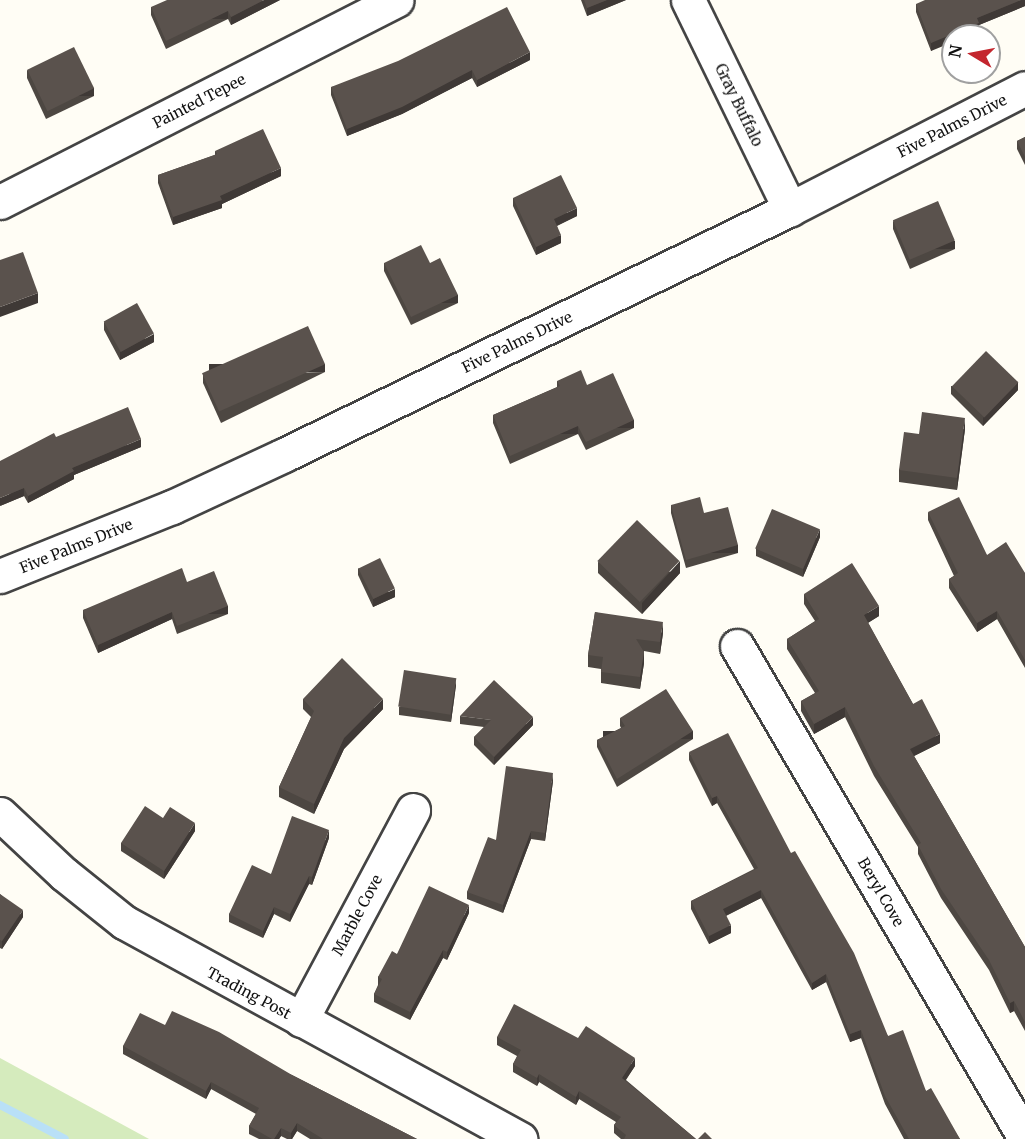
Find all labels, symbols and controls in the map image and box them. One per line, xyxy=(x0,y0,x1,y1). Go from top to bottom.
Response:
north arrow xyxy=(941,24,1001,84)
text: N xyxy=(944,43,966,59)
street label: Gray Buffalo xyxy=(711,61,767,149)
street label: Painted Tepee xyxy=(150,70,248,132)
street label: Five Palms Drive xyxy=(894,91,1010,161)
street label: Five Palms Drive xyxy=(459,308,575,376)
street label: Five Palms Drive xyxy=(17,515,135,577)
street label: Beryl Cove xyxy=(854,854,908,930)
street label: Marble Cove xyxy=(328,872,386,958)
street label: Trading Post xyxy=(204,963,294,1023)

